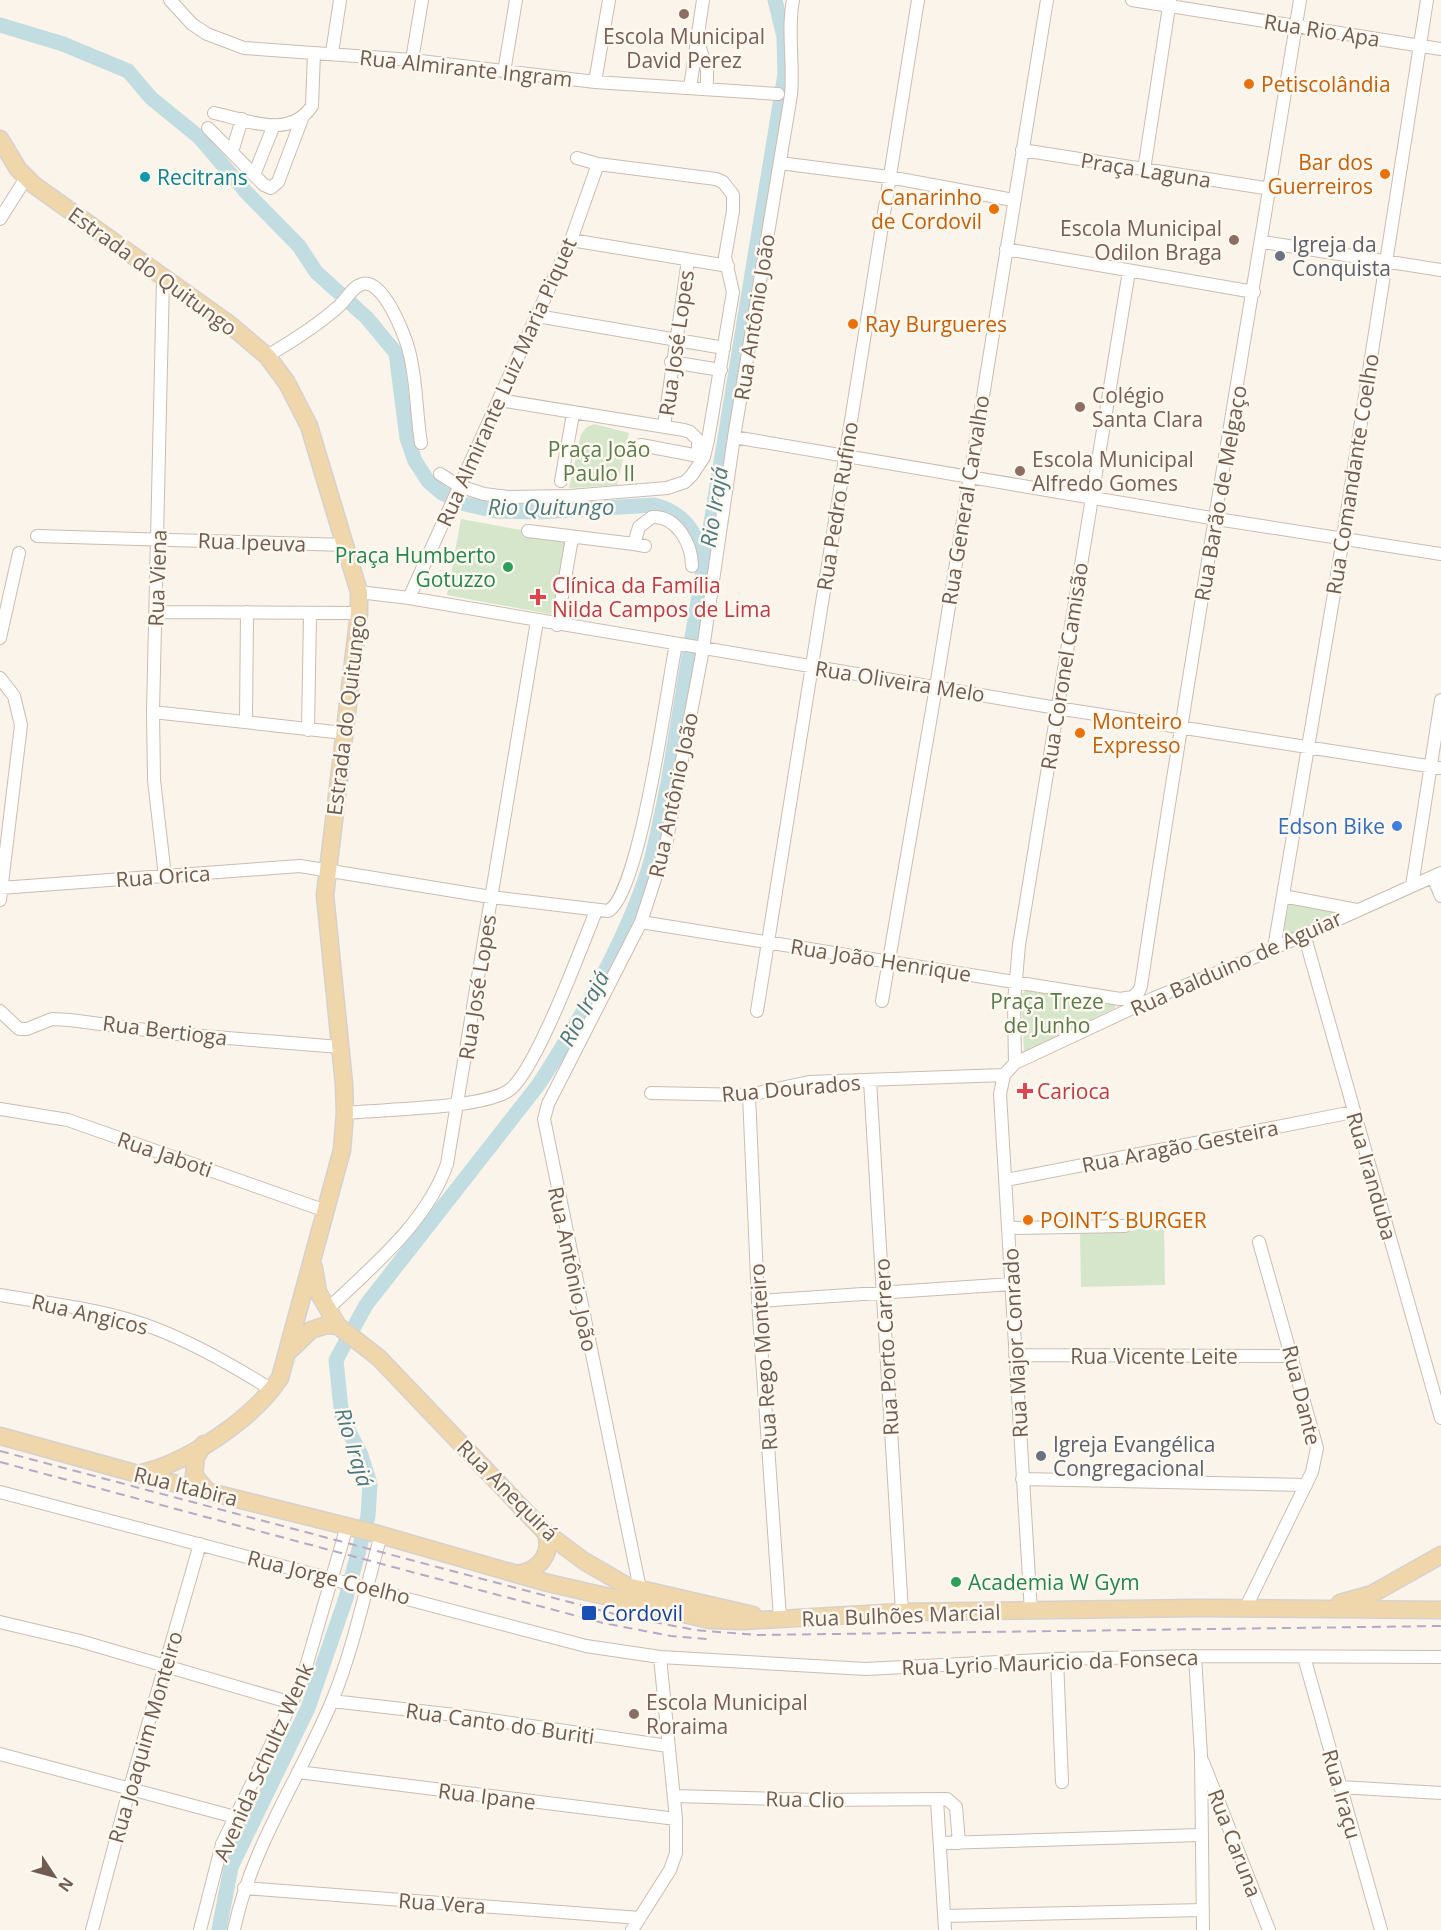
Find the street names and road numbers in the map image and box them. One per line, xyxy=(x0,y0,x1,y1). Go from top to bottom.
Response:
street label: Rua Rio Apa xyxy=(1262,7,1382,53)
street label: Rua Almirante Ingram xyxy=(358,43,574,93)
street label: Praça Laguna xyxy=(1079,146,1213,194)
street label: Estrada do Quitungo xyxy=(63,200,243,342)
street label: Rua Antônio João xyxy=(727,232,781,402)
street label: Rua Almirante Luiz Maria Piquet xyxy=(430,233,582,531)
street label: Rua José Lopes xyxy=(652,268,700,418)
street label: Rua Comandante Coelho xyxy=(1319,352,1385,596)
street label: Rua Barão de Melgaço xyxy=(1187,383,1253,603)
street label: Rua General Carvalho xyxy=(935,393,995,607)
street label: Rua Pedro Rufino xyxy=(810,420,864,592)
street label: Rua Ipeuva xyxy=(197,526,307,558)
street label: Rua Viena xyxy=(141,529,173,627)
street label: Rua Coronel Camisão xyxy=(1034,560,1094,772)
street label: Estrada do Quitungo xyxy=(320,613,372,817)
street label: Rua Oliveira Melo xyxy=(813,654,987,708)
street label: Rua Antônio João xyxy=(642,710,704,880)
street label: Rua Orica xyxy=(115,859,211,893)
street label: Rua Balduino de Aguiar xyxy=(1126,904,1347,1022)
street label: Rua José Lopes xyxy=(452,912,502,1062)
street label: Rua João Henrique xyxy=(789,932,973,988)
street label: Rua Bertioga xyxy=(101,1008,229,1052)
street label: Rua Dourados xyxy=(720,1068,862,1108)
street label: Rua Iranduba xyxy=(1340,1109,1404,1243)
street label: Rua Aragão Gesteira xyxy=(1079,1113,1281,1179)
street label: Rua Jaboti xyxy=(114,1125,216,1183)
street label: Rua Antônio João xyxy=(542,1184,604,1354)
street label: Rua Major Conrado xyxy=(996,1247,1034,1439)
street label: Rua Porto Carrero xyxy=(867,1258,905,1436)
street label: Rua Rego Monteiro xyxy=(742,1263,784,1451)
street label: Rua Angicos xyxy=(29,1287,151,1341)
street label: Rua Vicente Leite xyxy=(1070,1342,1238,1370)
street label: Rua Dante xyxy=(1276,1342,1328,1448)
street label: Rua Anequirá xyxy=(451,1433,565,1547)
street label: Rua Itabira xyxy=(131,1460,241,1512)
street label: Rua Jorge Coelho xyxy=(245,1543,413,1611)
street label: Rua Bulhões Marcial xyxy=(801,1598,1001,1632)
street label: Rua Joaquim Monteiro xyxy=(101,1628,189,1846)
street label: Rua Lyrio Mauricio da Fonseca xyxy=(901,1643,1199,1681)
street label: Avenida Schultz Wenk xyxy=(207,1658,319,1866)
street label: Rua Canto do Buriti xyxy=(404,1696,596,1750)
street label: Rua Iraçu xyxy=(1316,1746,1368,1842)
street label: Rua Ipane xyxy=(437,1776,537,1816)
street label: Rua Clio xyxy=(765,1784,845,1814)
street label: Rua Caruna xyxy=(1202,1785,1268,1901)
street label: Rua Vera xyxy=(397,1886,487,1920)

